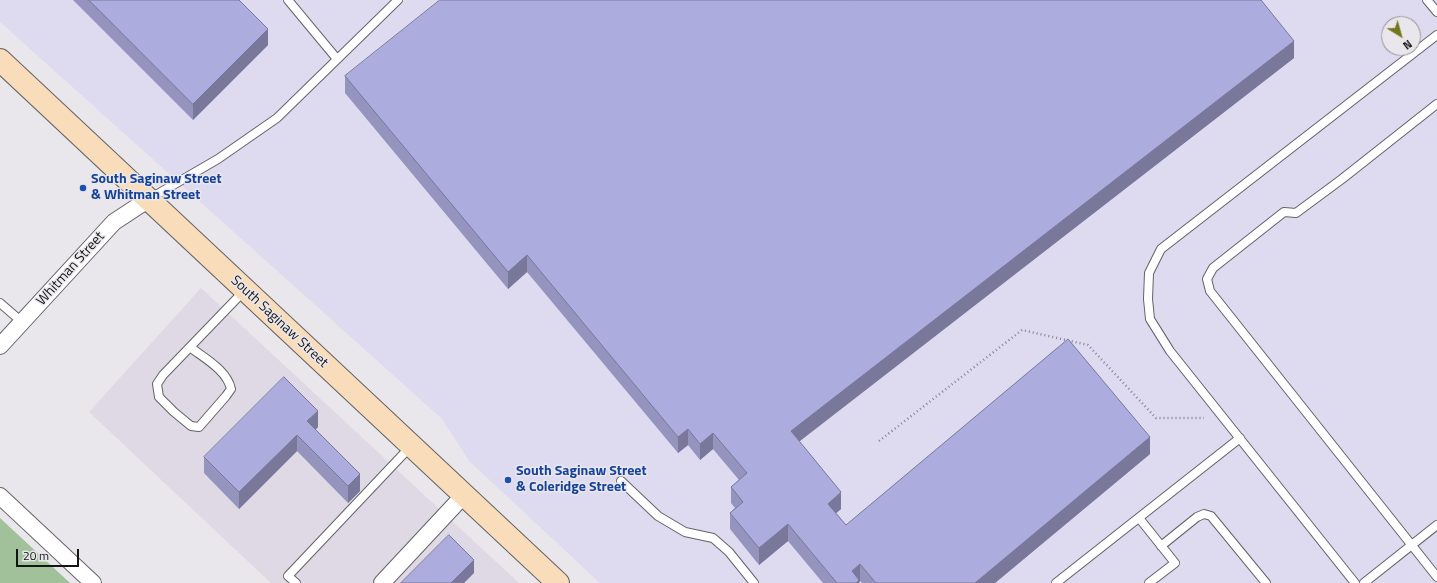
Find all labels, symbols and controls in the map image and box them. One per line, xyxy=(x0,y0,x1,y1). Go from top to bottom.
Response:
north arrow xyxy=(1381,16,1421,56)
text: N xyxy=(1400,36,1415,53)
place label: South Saginaw Street & Whitman Street xyxy=(91,172,222,204)
marker: South Saginaw Street & Whitman Street xyxy=(78,183,88,193)
street label: Whitman Street xyxy=(34,229,108,309)
street label: South Saginaw Street xyxy=(227,272,331,372)
place label: South Saginaw Street & Coleridge Street xyxy=(516,464,647,496)
marker: South Saginaw Street & Coleridge Street xyxy=(503,475,513,485)
scale bar xyxy=(18,541,81,567)
text: 20 m xyxy=(23,546,49,565)

